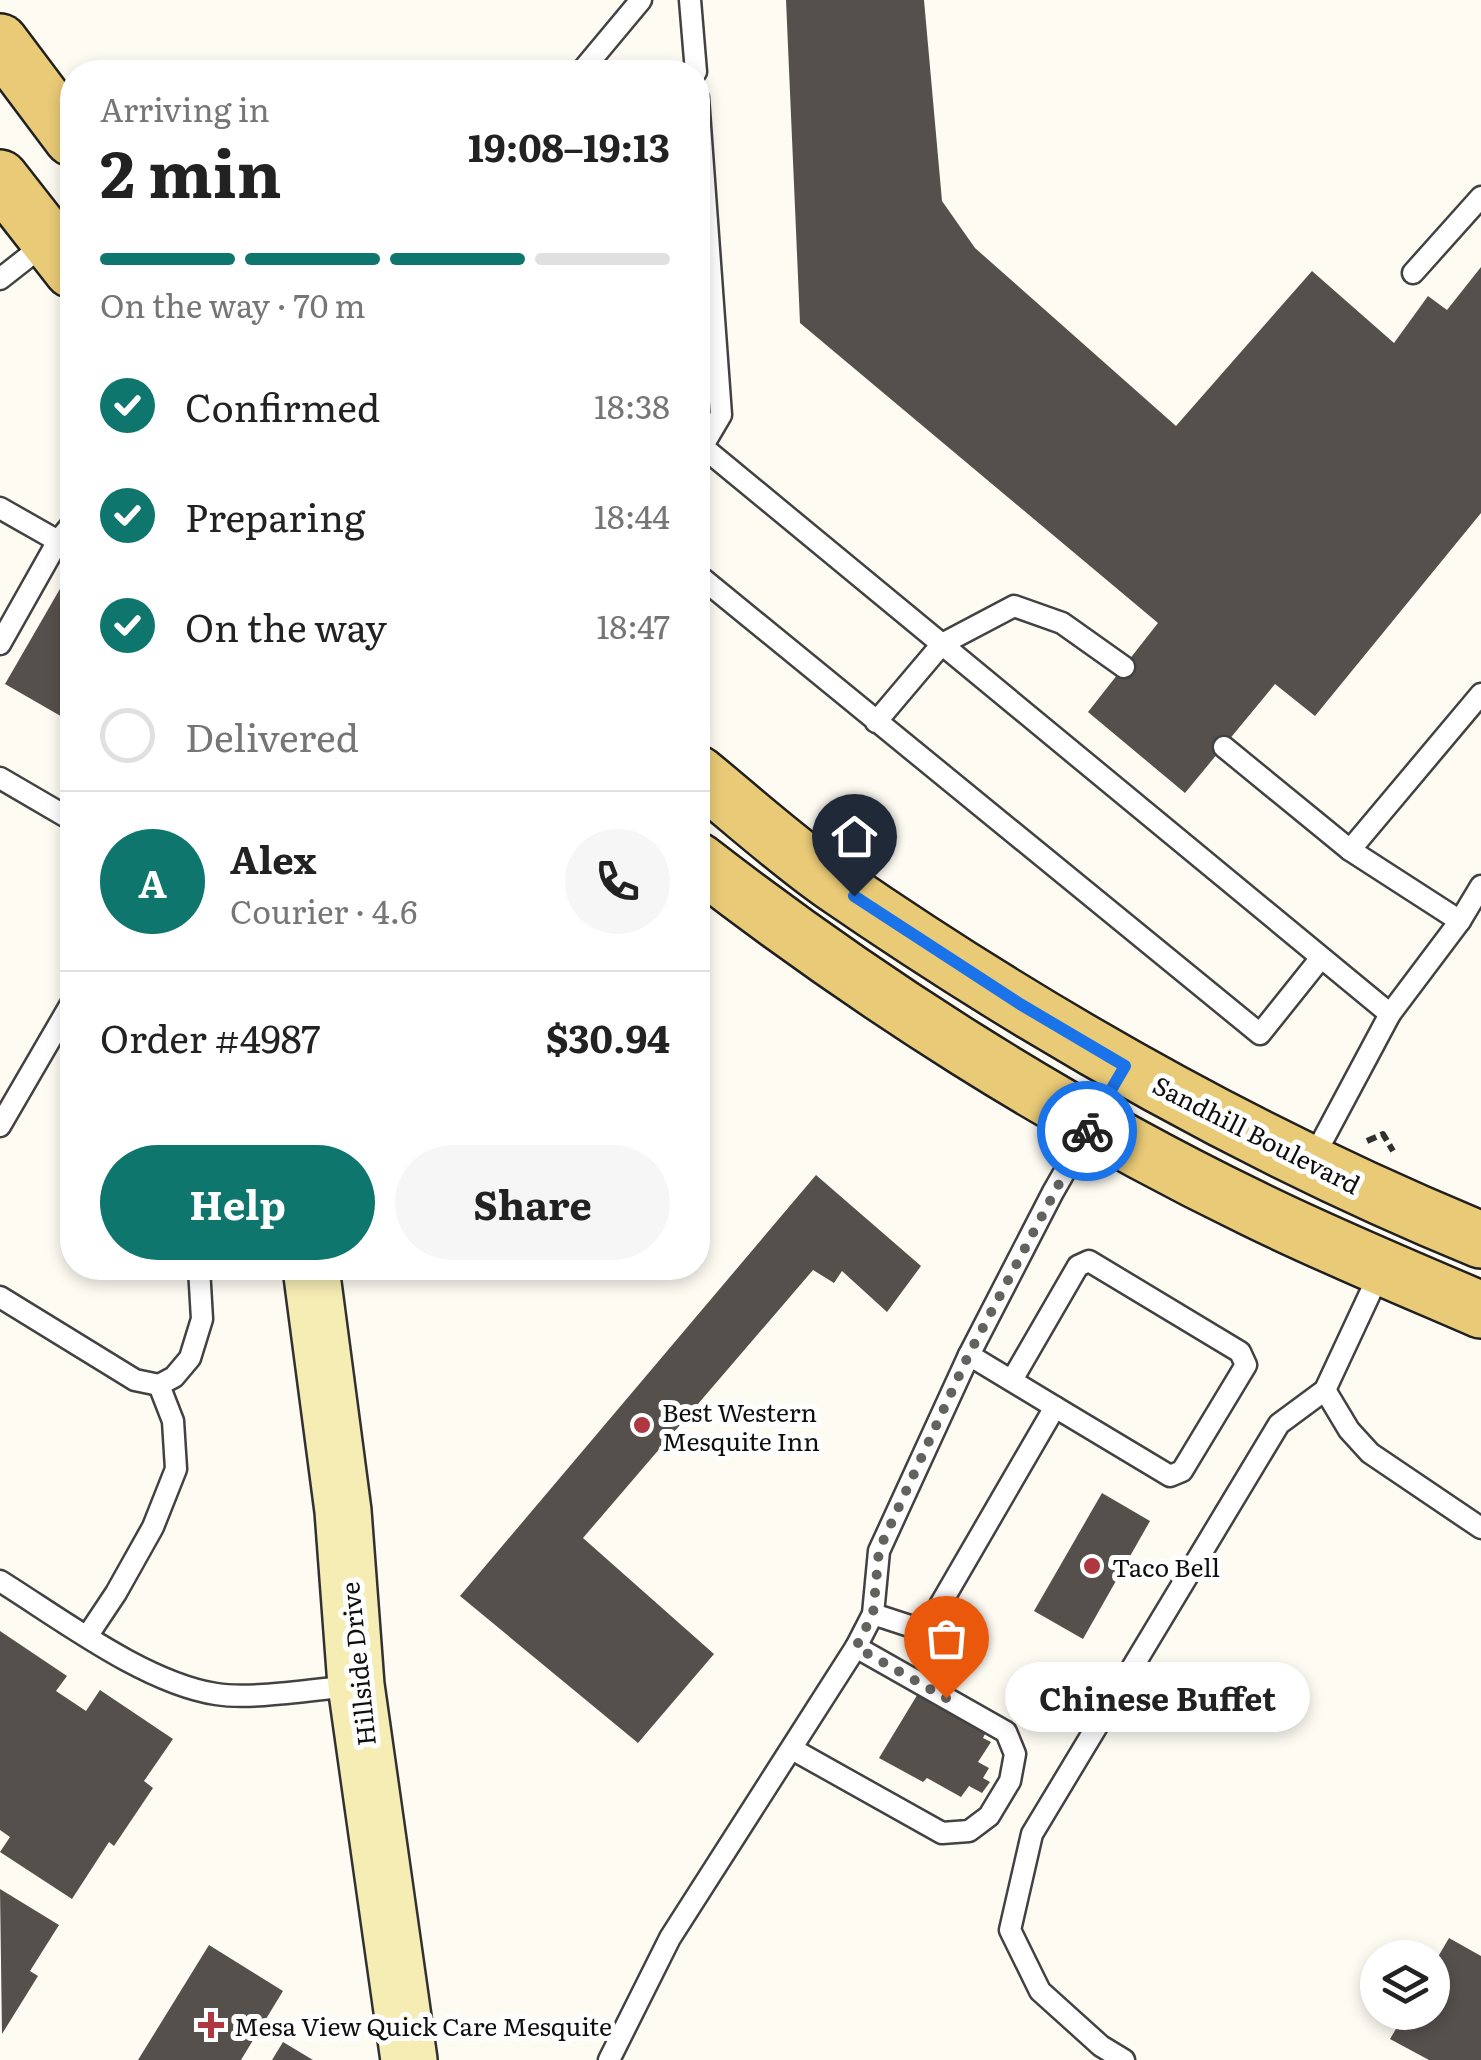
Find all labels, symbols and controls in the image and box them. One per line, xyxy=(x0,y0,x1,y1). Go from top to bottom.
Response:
text: Arriving in xyxy=(100,84,270,132)
text: 19:08–19:13 xyxy=(468,117,670,174)
text: 2 min xyxy=(100,121,282,218)
text: On the way · 70 m xyxy=(100,280,366,328)
text: Confirmed xyxy=(185,377,380,434)
icon: check xyxy=(100,378,155,433)
text: 18:38 xyxy=(594,381,670,429)
text: Preparing xyxy=(185,487,365,544)
icon: check xyxy=(100,488,155,543)
text: 18:44 xyxy=(594,491,670,539)
text: On the way xyxy=(185,597,387,654)
icon: check xyxy=(100,598,155,653)
text: 18:47 xyxy=(597,601,670,649)
text: Delivered xyxy=(185,707,359,764)
pin xyxy=(812,794,897,897)
icon: home xyxy=(827,809,882,864)
text: Alex xyxy=(230,829,316,886)
button: phone xyxy=(565,829,670,934)
text: A xyxy=(138,853,167,910)
text: Courier · 4.6 xyxy=(230,886,417,934)
text: Order #4987 xyxy=(100,1008,321,1065)
text: $30.94 xyxy=(546,1008,670,1065)
street label: Sandhill Boulevard xyxy=(1147,1066,1367,1202)
courier xyxy=(1037,1081,1137,1181)
icon: bike xyxy=(1060,1104,1115,1159)
button: Help xyxy=(100,1145,375,1260)
button: Share xyxy=(395,1145,670,1260)
place label: Best Western Mesquite Inn xyxy=(662,1393,820,1459)
marker: Best Western Mesquite Inn xyxy=(631,1414,653,1436)
place label: Taco Bell xyxy=(1112,1548,1220,1585)
marker: Taco Bell xyxy=(1081,1555,1103,1577)
street label: Hillside Drive xyxy=(330,1580,384,1748)
pin xyxy=(904,1596,989,1699)
icon: bag xyxy=(919,1611,974,1666)
callout: Chinese Buffet xyxy=(1006,1663,1311,1733)
text: Chinese Buffet xyxy=(1039,1673,1276,1721)
map controls xyxy=(1360,1940,1450,2030)
button: layers xyxy=(1360,1940,1450,2030)
place label: Mesa View Quick Care Mesquite xyxy=(234,2007,612,2044)
marker: Mesa View Quick Care Mesquite xyxy=(198,2012,224,2038)

